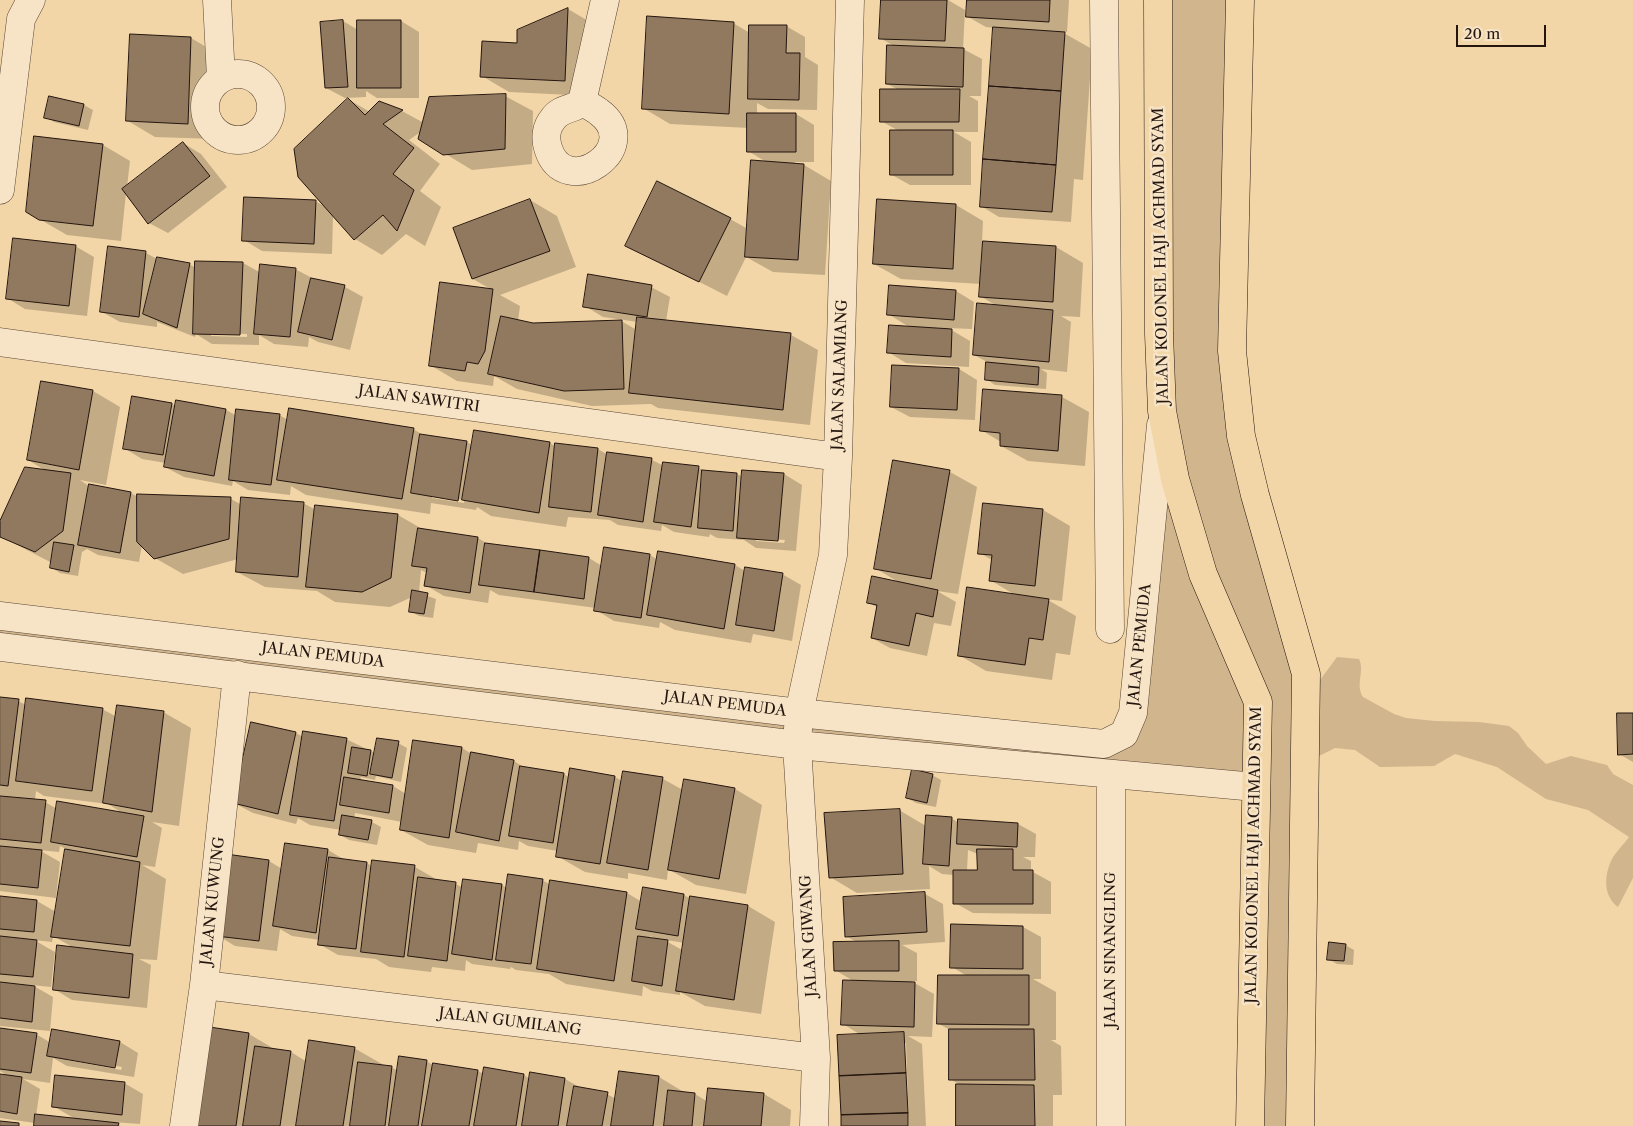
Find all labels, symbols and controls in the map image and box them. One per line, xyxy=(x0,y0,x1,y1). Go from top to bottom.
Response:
scale bar xyxy=(1458,15,1548,47)
text: 20 m xyxy=(1464,24,1500,43)
street label: JALAN KOLONEL HAJI ACHMAD SYAM xyxy=(1149,107,1173,405)
street label: JALAN SALAMIANG xyxy=(828,299,852,451)
street label: JALAN SAWITRI xyxy=(357,382,481,416)
street label: JALAN PEMUDA xyxy=(1125,583,1155,707)
street label: JALAN PEMUDA xyxy=(261,639,385,671)
street label: JALAN PEMUDA xyxy=(663,688,787,720)
street label: JALAN KOLONEL HAJI ACHMAD SYAM xyxy=(1242,706,1266,1004)
street label: JALAN KUWUNG xyxy=(197,836,229,966)
street label: JALAN SINANGLING xyxy=(1102,872,1120,1028)
street label: JALAN GIWANG xyxy=(797,874,821,998)
street label: JALAN GUMILANG xyxy=(438,1004,582,1040)

